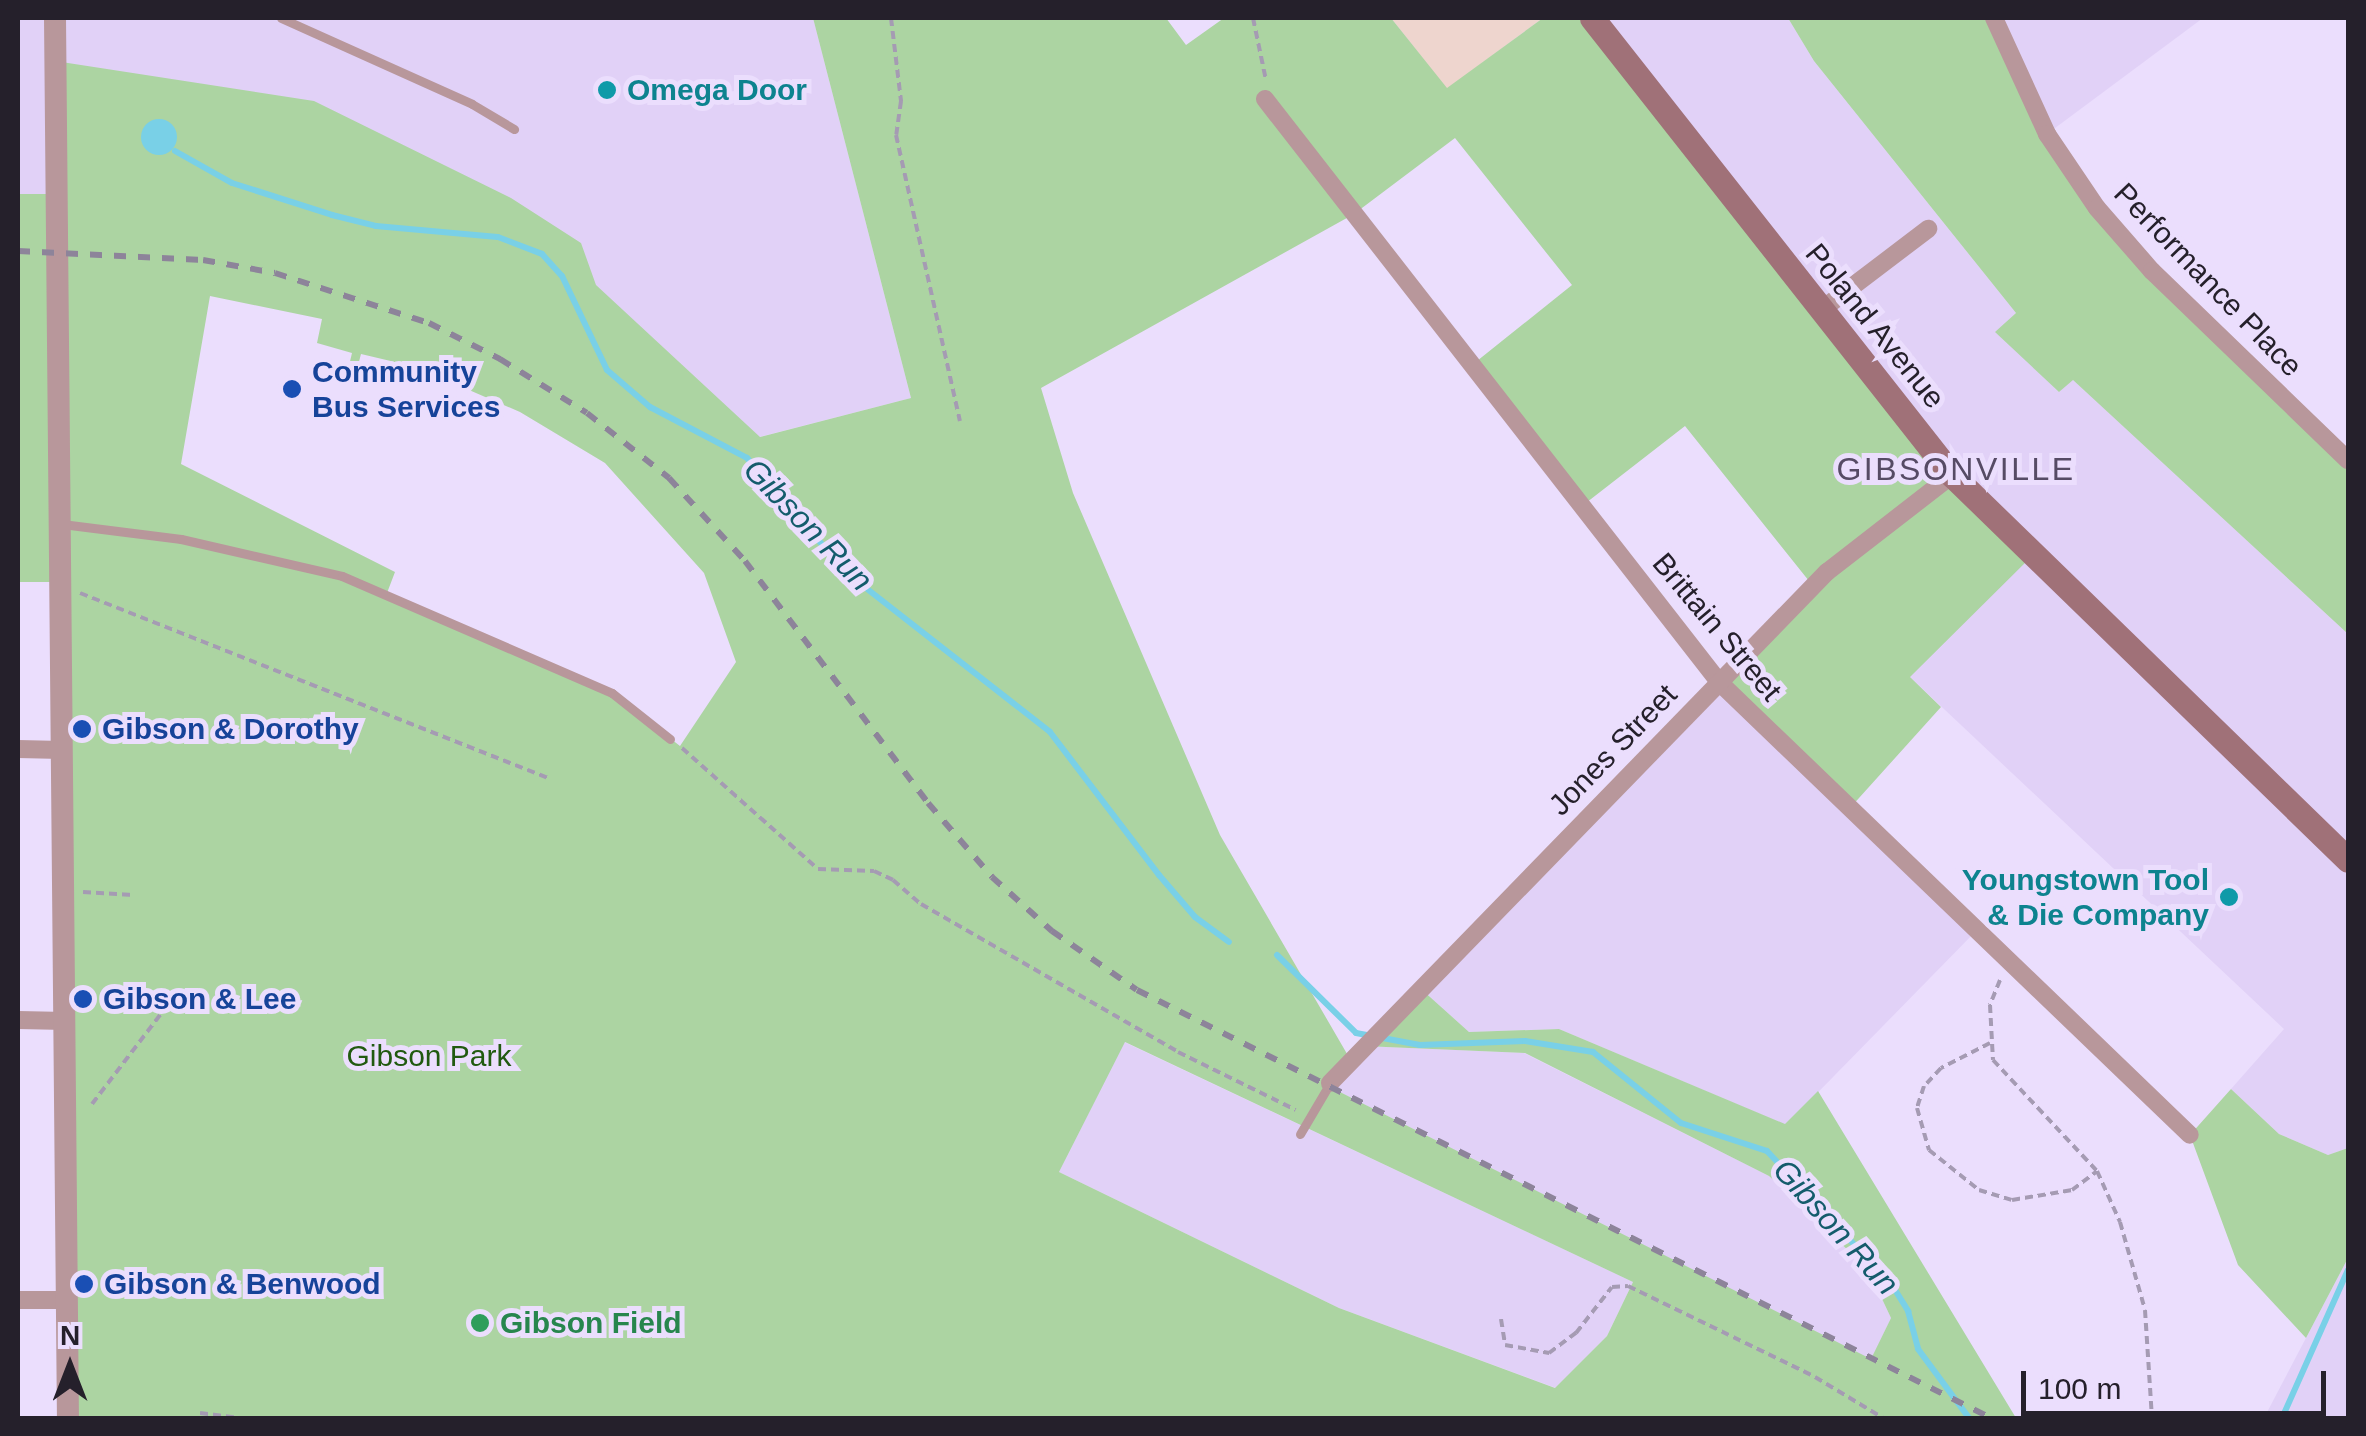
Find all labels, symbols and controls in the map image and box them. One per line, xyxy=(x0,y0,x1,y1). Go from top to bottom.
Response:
place label: Omega Door xyxy=(627,72,807,108)
marker: Omega Door xyxy=(596,79,618,101)
street label: Performance Place xyxy=(2106,176,2310,384)
street label: Poland Avenue xyxy=(1797,236,1953,416)
place label: Community Bus Services xyxy=(312,354,500,424)
marker: Community Bus Services xyxy=(281,378,303,400)
district label: GIBSONVILLE xyxy=(1836,450,2076,488)
water label: Gibson Run xyxy=(735,451,881,599)
street label: Brittain Street xyxy=(1645,546,1789,708)
street label: Jones Street xyxy=(1542,677,1684,823)
place label: Gibson & Dorothy xyxy=(102,711,359,747)
marker: Gibson & Dorothy xyxy=(71,718,93,740)
place label: Youngstown Tool & Die Company xyxy=(1962,862,2209,932)
marker: Youngstown Tool & Die Company xyxy=(2218,886,2240,908)
place label: Gibson & Lee xyxy=(103,981,296,1017)
marker: Gibson & Lee xyxy=(72,988,94,1010)
park label: Gibson Park xyxy=(346,1038,512,1074)
water label: Gibson Run xyxy=(1765,1151,1907,1303)
place label: Gibson & Benwood xyxy=(104,1266,381,1302)
marker: Gibson & Benwood xyxy=(73,1273,95,1295)
place label: Gibson Field xyxy=(500,1305,682,1341)
marker: Gibson Field xyxy=(469,1312,491,1334)
north arrow xyxy=(20,1316,120,1416)
text: N xyxy=(60,1320,80,1351)
scale bar xyxy=(2026,1351,2331,1413)
text: 100 m xyxy=(2038,1372,2121,1405)

